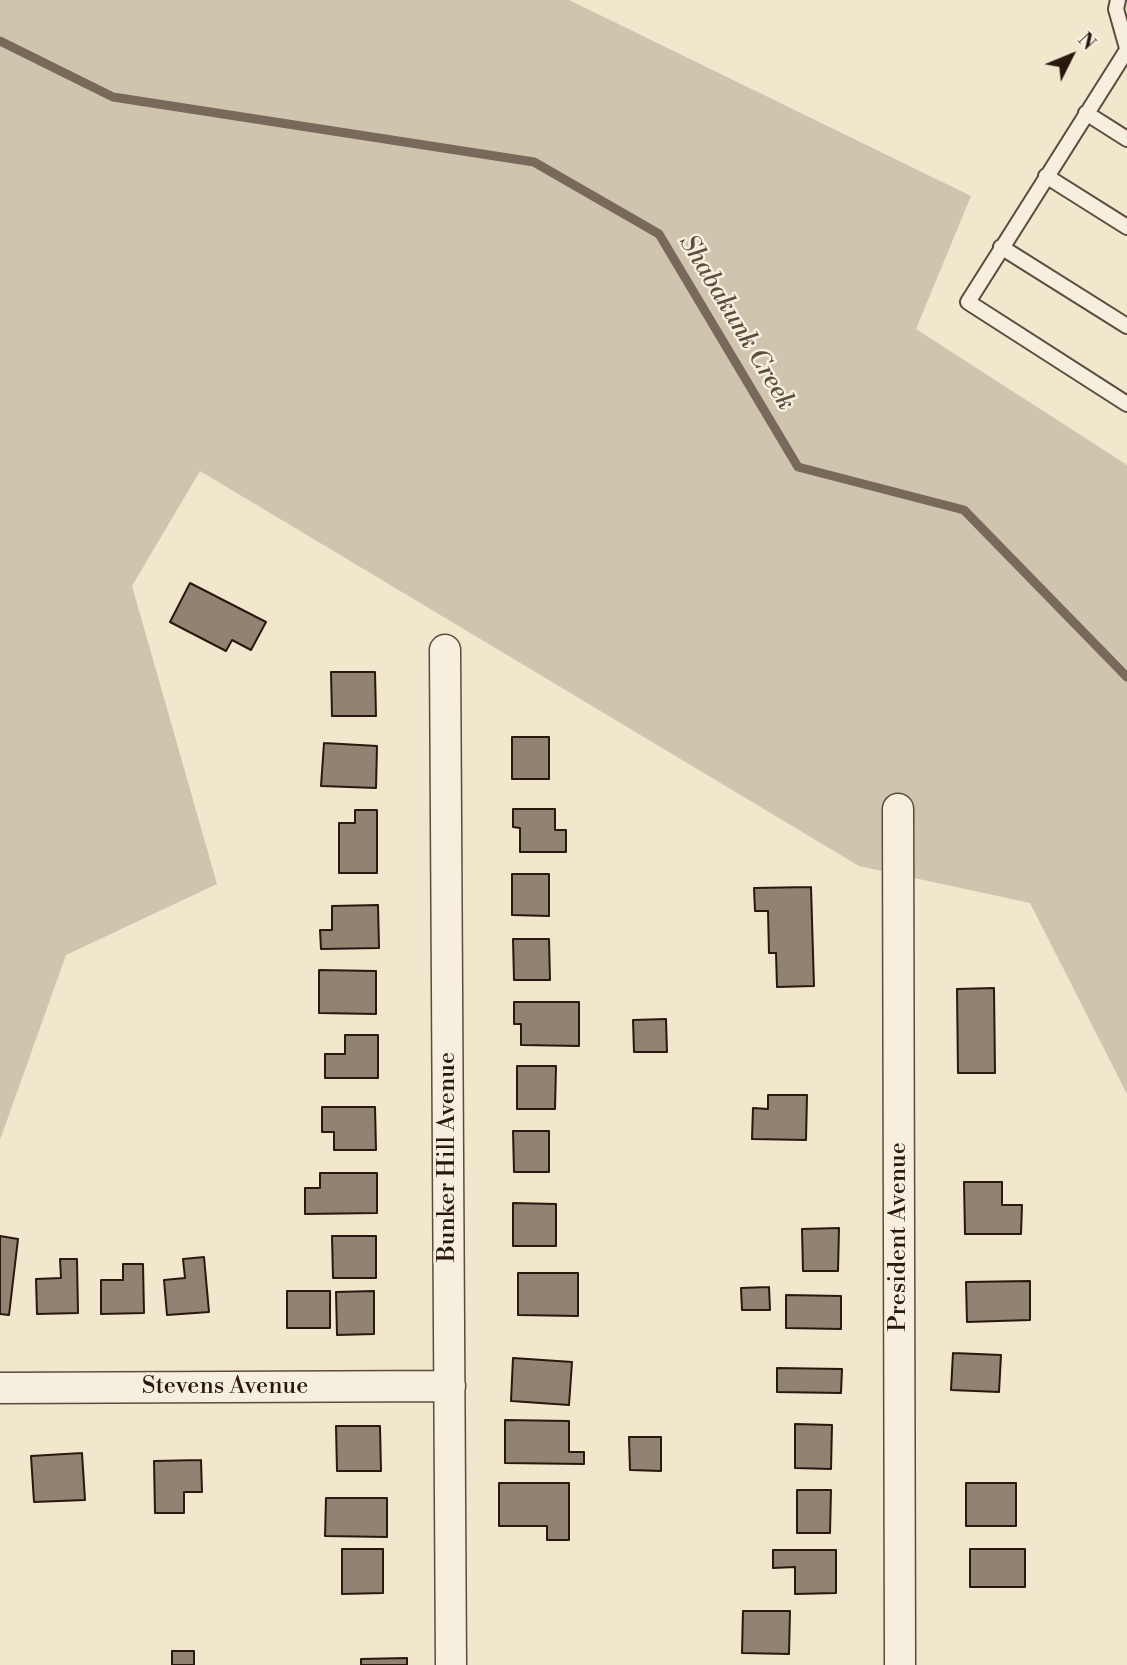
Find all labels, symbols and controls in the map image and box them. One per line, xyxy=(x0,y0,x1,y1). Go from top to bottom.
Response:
north arrow xyxy=(1036,21,1106,91)
text: N xyxy=(1072,28,1100,55)
water label: Shabakunk Creek xyxy=(671,229,801,417)
street label: Bunker Hill Avenue xyxy=(434,1052,462,1262)
street label: President Avenue xyxy=(885,1142,913,1332)
street label: Stevens Avenue xyxy=(142,1373,308,1401)

